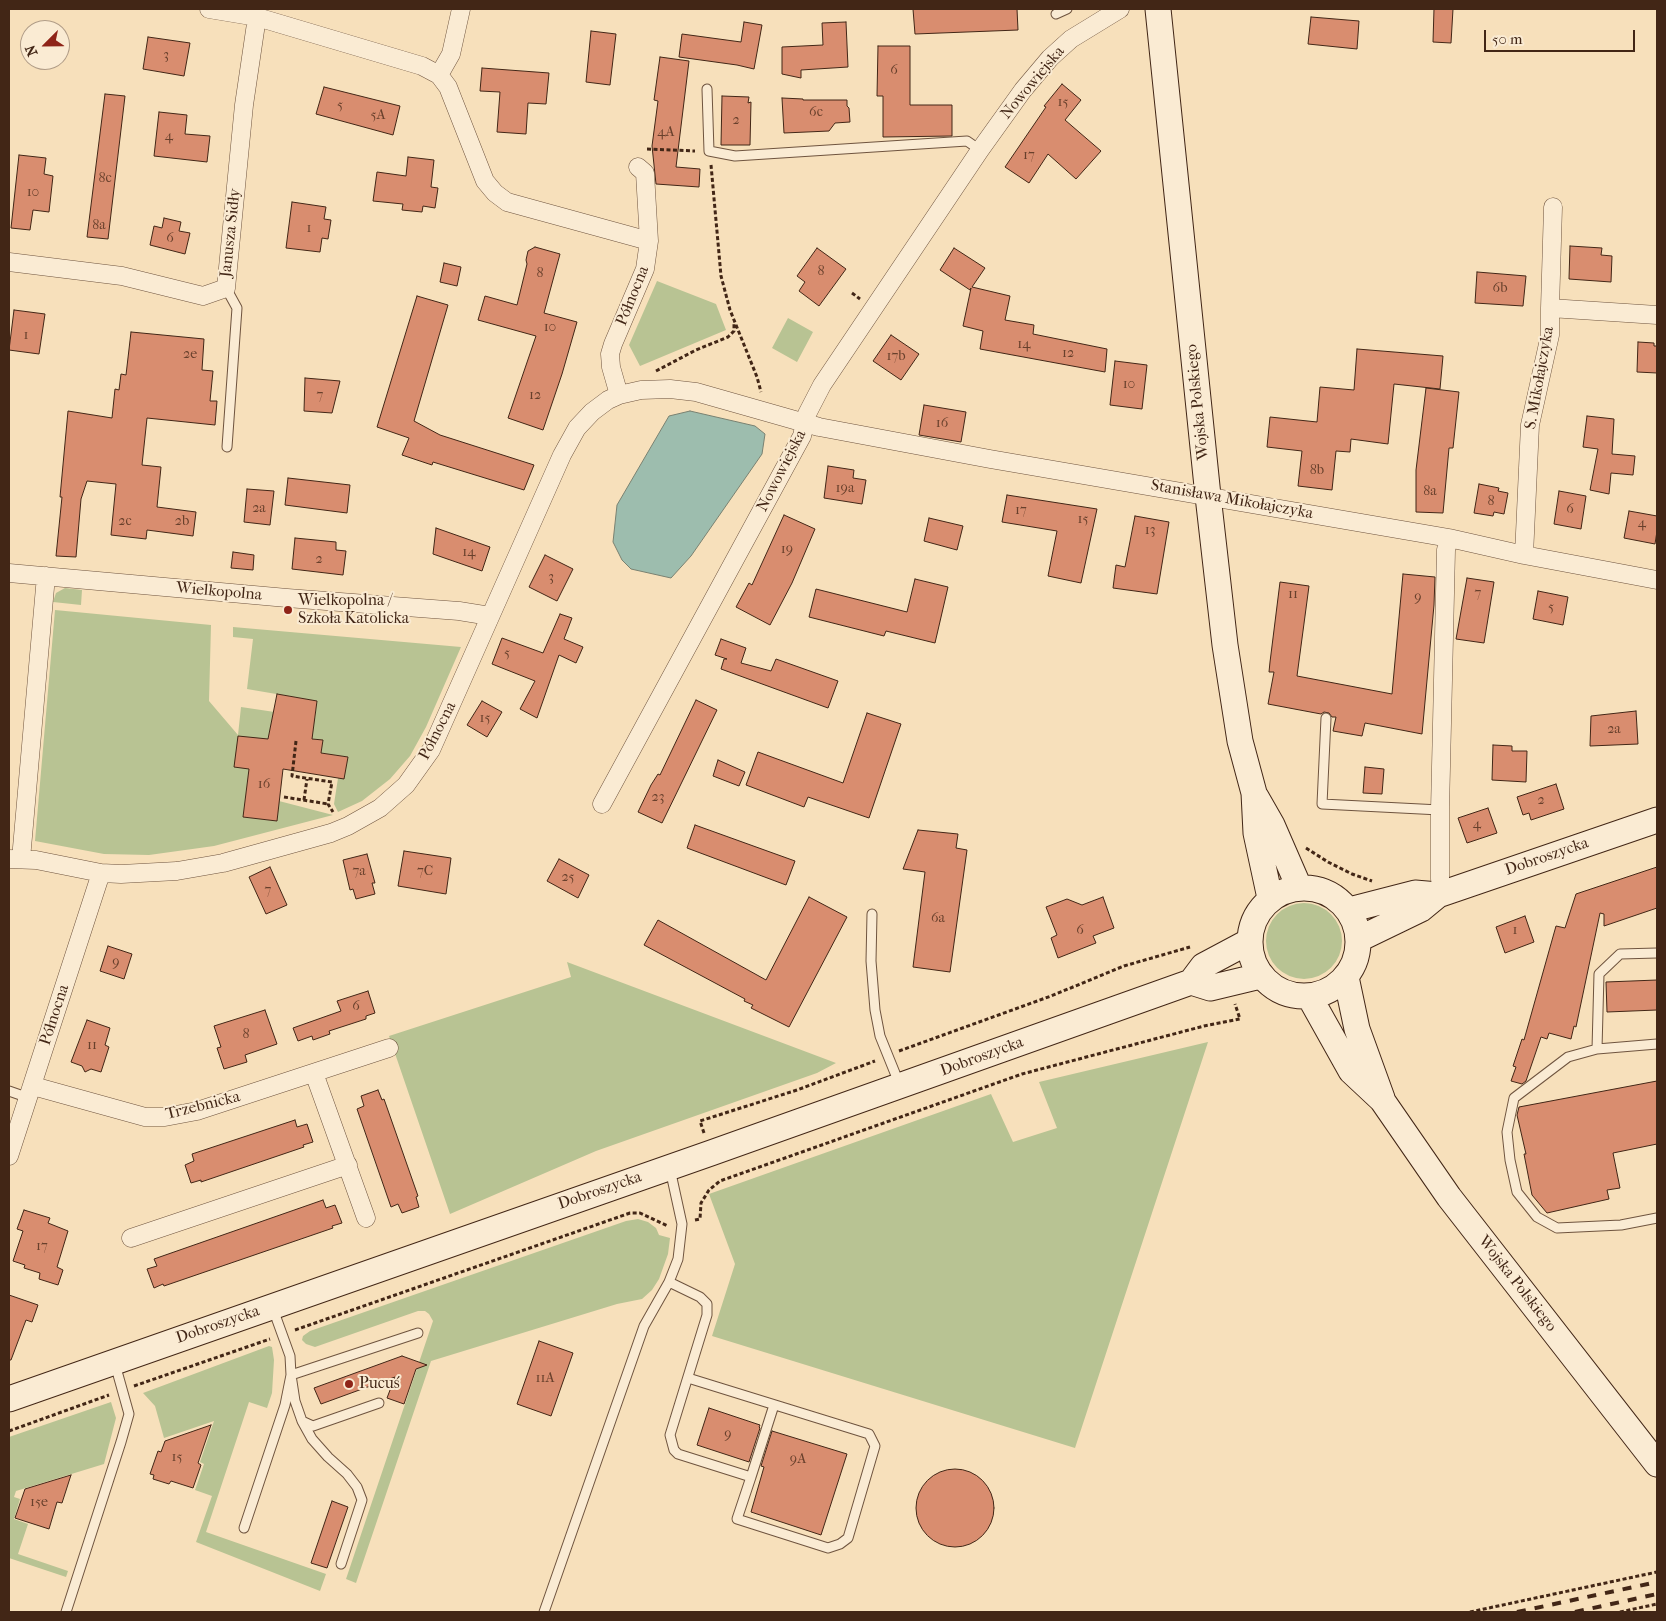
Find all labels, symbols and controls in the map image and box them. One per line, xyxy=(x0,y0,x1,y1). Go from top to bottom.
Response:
north arrow xyxy=(20,20,70,70)
scale bar xyxy=(1486,20,1637,52)
text: 50 m xyxy=(1492,30,1522,48)
text: N xyxy=(22,42,42,59)
street label: Nowowiejska xyxy=(997,43,1069,123)
house number: 3 xyxy=(163,48,169,64)
house number: 6 xyxy=(890,63,898,79)
house number: 15 xyxy=(1058,95,1068,111)
house number: 5 xyxy=(337,98,343,114)
house number: 6c xyxy=(809,105,823,121)
house number: 5A xyxy=(370,108,386,124)
house number: 2 xyxy=(732,113,740,129)
house number: 4A xyxy=(657,125,675,141)
house number: 4 xyxy=(165,129,173,145)
house number: 17 xyxy=(1023,148,1035,164)
house number: 8c xyxy=(98,171,112,187)
house number: 10 xyxy=(27,185,39,201)
street label: Janusza Sidły xyxy=(217,188,245,278)
house number: 8a xyxy=(92,218,106,234)
house number: 1 xyxy=(307,221,311,237)
house number: 6 xyxy=(166,231,174,247)
street label: Północna xyxy=(612,263,654,329)
house number: 8 xyxy=(817,264,825,280)
house number: 8 xyxy=(536,266,544,282)
house number: 6b xyxy=(1493,281,1507,297)
house number: 10 xyxy=(544,320,556,336)
street label: S. Mikołajczyka xyxy=(1522,325,1558,431)
house number: 1 xyxy=(24,328,28,344)
house number: 14 xyxy=(1017,337,1031,353)
street label: Wojska Polskiego xyxy=(1182,343,1214,461)
house number: 12 xyxy=(1062,346,1074,362)
house number: 2e xyxy=(183,347,197,363)
house number: 17b xyxy=(886,349,906,365)
house number: 10 xyxy=(1123,377,1135,393)
house number: 7 xyxy=(317,388,323,404)
house number: 12 xyxy=(529,388,541,404)
house number: 16 xyxy=(936,416,948,432)
street label: Nowowiejska xyxy=(753,427,811,515)
house number: 8b xyxy=(1310,463,1324,479)
street label: Stanisława Mikołajczyka xyxy=(1149,476,1315,524)
house number: 19a xyxy=(836,481,854,497)
house number: 8a xyxy=(1423,484,1437,500)
house number: 8 xyxy=(1487,494,1495,510)
house number: 2a xyxy=(252,501,266,517)
house number: 6 xyxy=(1566,502,1574,518)
house number: 17 xyxy=(1015,503,1027,519)
house number: 15 xyxy=(1078,512,1088,528)
house number: 2c xyxy=(118,514,132,530)
house number: 2b xyxy=(175,514,189,530)
house number: 4 xyxy=(1638,516,1646,532)
house number: 13 xyxy=(1145,523,1155,539)
house number: 19 xyxy=(781,542,793,558)
house number: 14 xyxy=(462,545,476,561)
house number: 2 xyxy=(315,552,323,568)
house number: 3 xyxy=(548,570,554,586)
street label: Wielkopolna xyxy=(175,579,263,605)
house number: 7 xyxy=(1475,586,1481,602)
house number: 11 xyxy=(1288,587,1298,603)
house number: 9 xyxy=(1414,590,1422,606)
place label: Wielkopolna / Szkoła Katolicka xyxy=(298,591,409,629)
house number: 5 xyxy=(1548,600,1554,616)
marker: Wielkopolna / Szkoła Katolicka xyxy=(282,604,294,616)
house number: 5 xyxy=(504,646,510,662)
street label: Północna xyxy=(415,699,461,763)
house number: 15 xyxy=(480,711,490,727)
house number: 2a xyxy=(1607,722,1621,738)
house number: 16 xyxy=(258,777,270,793)
house number: 23 xyxy=(652,790,664,806)
house number: 2 xyxy=(1537,793,1545,809)
house number: 4 xyxy=(1473,817,1481,833)
street label: Dobroszycka xyxy=(1503,834,1591,880)
house number: 7a xyxy=(352,864,366,880)
house number: 7C xyxy=(417,864,433,880)
house number: 25 xyxy=(561,870,575,886)
house number: 7 xyxy=(265,883,271,899)
house number: 6a xyxy=(931,911,945,927)
house number: 6 xyxy=(1076,923,1084,939)
house number: 1 xyxy=(1513,923,1517,939)
house number: 9 xyxy=(112,955,120,971)
street label: Północna xyxy=(36,982,74,1048)
house number: 6 xyxy=(352,999,360,1015)
house number: 8 xyxy=(242,1027,250,1043)
street label: Dobroszycka xyxy=(938,1033,1026,1081)
house number: 11 xyxy=(87,1038,97,1054)
street label: Trzebnicka xyxy=(164,1087,242,1125)
street label: Dobroszycka xyxy=(556,1168,644,1214)
street label: Wojska Polskiego xyxy=(1474,1232,1560,1336)
house number: 17 xyxy=(36,1239,48,1255)
street label: Dobroszycka xyxy=(174,1302,262,1348)
house number: 11A xyxy=(535,1371,555,1387)
place label: Pucuś xyxy=(359,1374,400,1394)
marker: Pucuś xyxy=(343,1378,355,1390)
house number: 9 xyxy=(724,1427,732,1443)
house number: 15 xyxy=(172,1450,182,1466)
house number: 9A xyxy=(790,1452,806,1468)
house number: 15e xyxy=(30,1495,48,1511)

